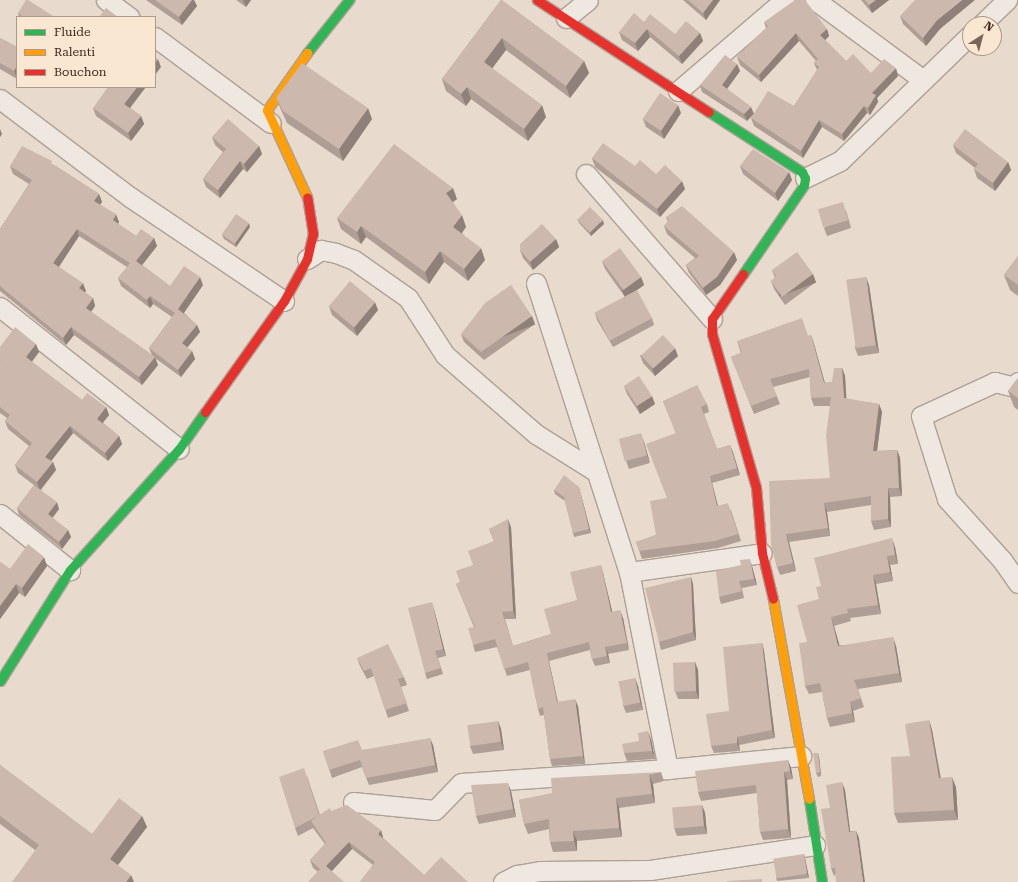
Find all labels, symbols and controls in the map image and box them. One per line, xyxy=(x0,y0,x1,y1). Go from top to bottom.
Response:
legend xyxy=(16,16,156,88)
north arrow xyxy=(962,16,1002,56)
text: N xyxy=(982,19,996,34)
text: Fluide xyxy=(54,25,91,39)
text: Ralenti xyxy=(54,45,95,59)
text: Bouchon xyxy=(54,65,107,79)

